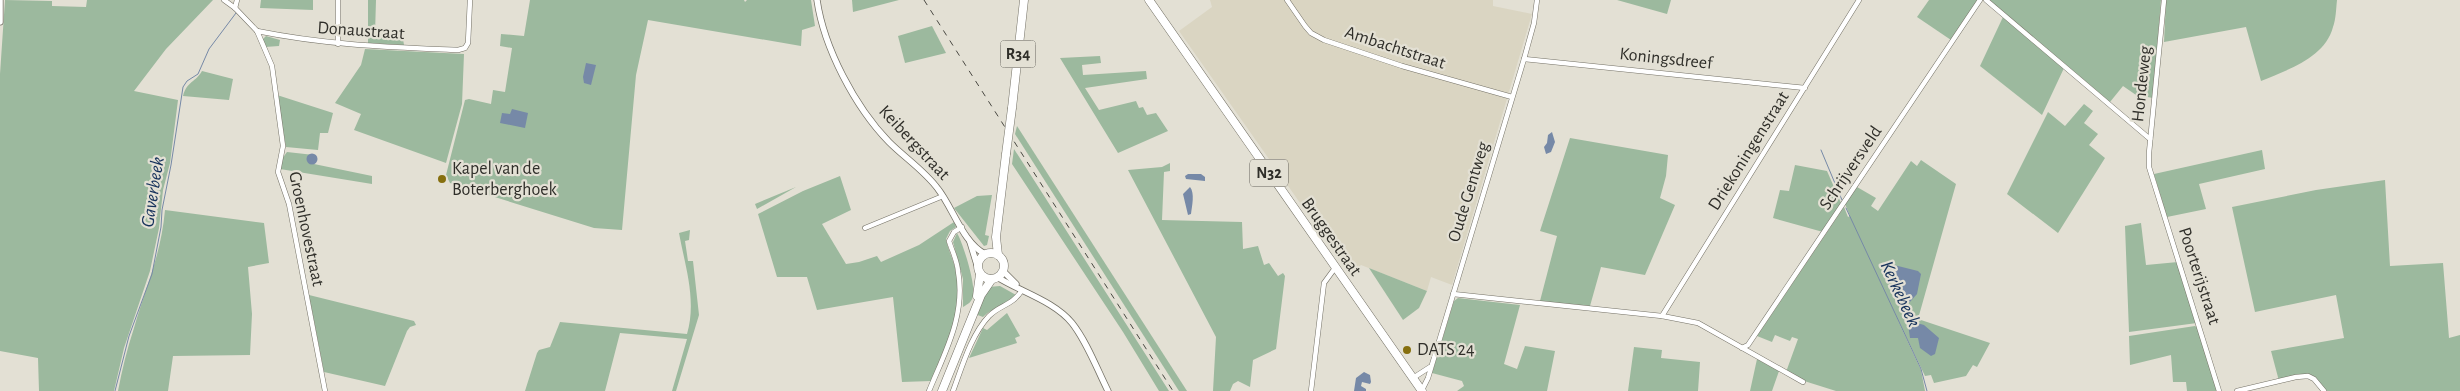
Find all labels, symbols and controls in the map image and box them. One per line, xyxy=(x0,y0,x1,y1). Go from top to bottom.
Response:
street label: Donaustraat xyxy=(317,19,406,43)
street label: Ambachtstraat xyxy=(1342,23,1448,73)
road number: R34 xyxy=(1000,41,1036,68)
street label: Koningsdreef xyxy=(1619,45,1715,73)
street label: Hondeweg xyxy=(2129,45,2155,123)
street label: Driekoningenstraat xyxy=(1705,88,1793,214)
street label: Keibergstraat xyxy=(875,102,953,184)
street label: Schrijversveld xyxy=(1816,123,1886,213)
street label: Oude Gentweg xyxy=(1445,140,1493,244)
water label: Gaverbeek xyxy=(138,155,168,229)
place label: Kapel van de Boterberghoek xyxy=(452,160,558,199)
road number: N32 xyxy=(1250,160,1288,187)
street label: Groenhovestraat xyxy=(285,170,327,288)
marker: Kapel van de Boterberghoek xyxy=(436,173,448,185)
street label: Bruggestraat xyxy=(1298,195,1365,280)
street label: Poorterijstraat xyxy=(2175,225,2223,327)
water label: Kerkebeek xyxy=(1877,258,1924,330)
place label: DATS 24 xyxy=(1417,341,1475,359)
marker: DATS 24 xyxy=(1401,344,1413,356)

